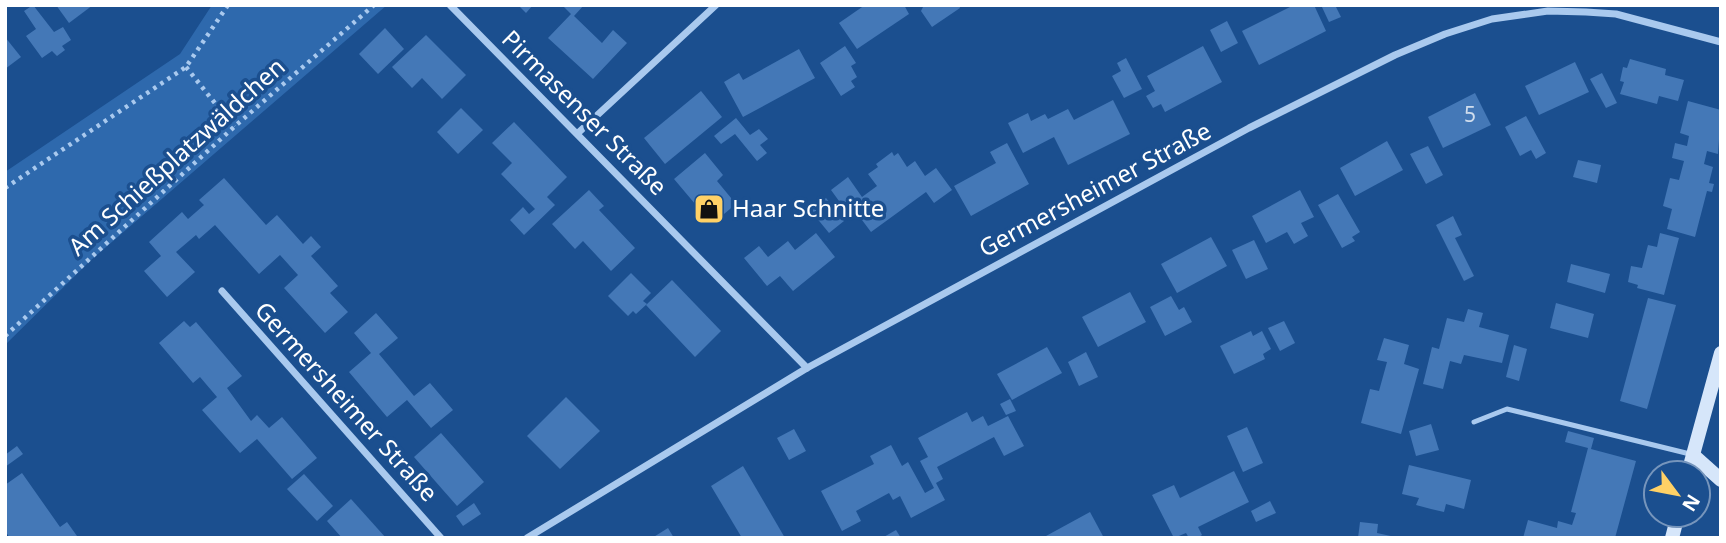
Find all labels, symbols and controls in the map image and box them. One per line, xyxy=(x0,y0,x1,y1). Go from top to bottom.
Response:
street label: Pirmasenser Straße xyxy=(495,22,675,202)
street label: Am Schießplatzwäldchen xyxy=(61,50,291,262)
house number: 5 xyxy=(1464,100,1476,128)
street label: Germersheimer Straße xyxy=(972,113,1216,264)
place label: Haar Schnitte xyxy=(732,191,884,224)
shop icon: Haar Schnitte xyxy=(692,192,726,226)
street label: Germersheimer Straße xyxy=(248,294,446,508)
north arrow xyxy=(1642,459,1712,529)
text: N xyxy=(1676,490,1707,516)

